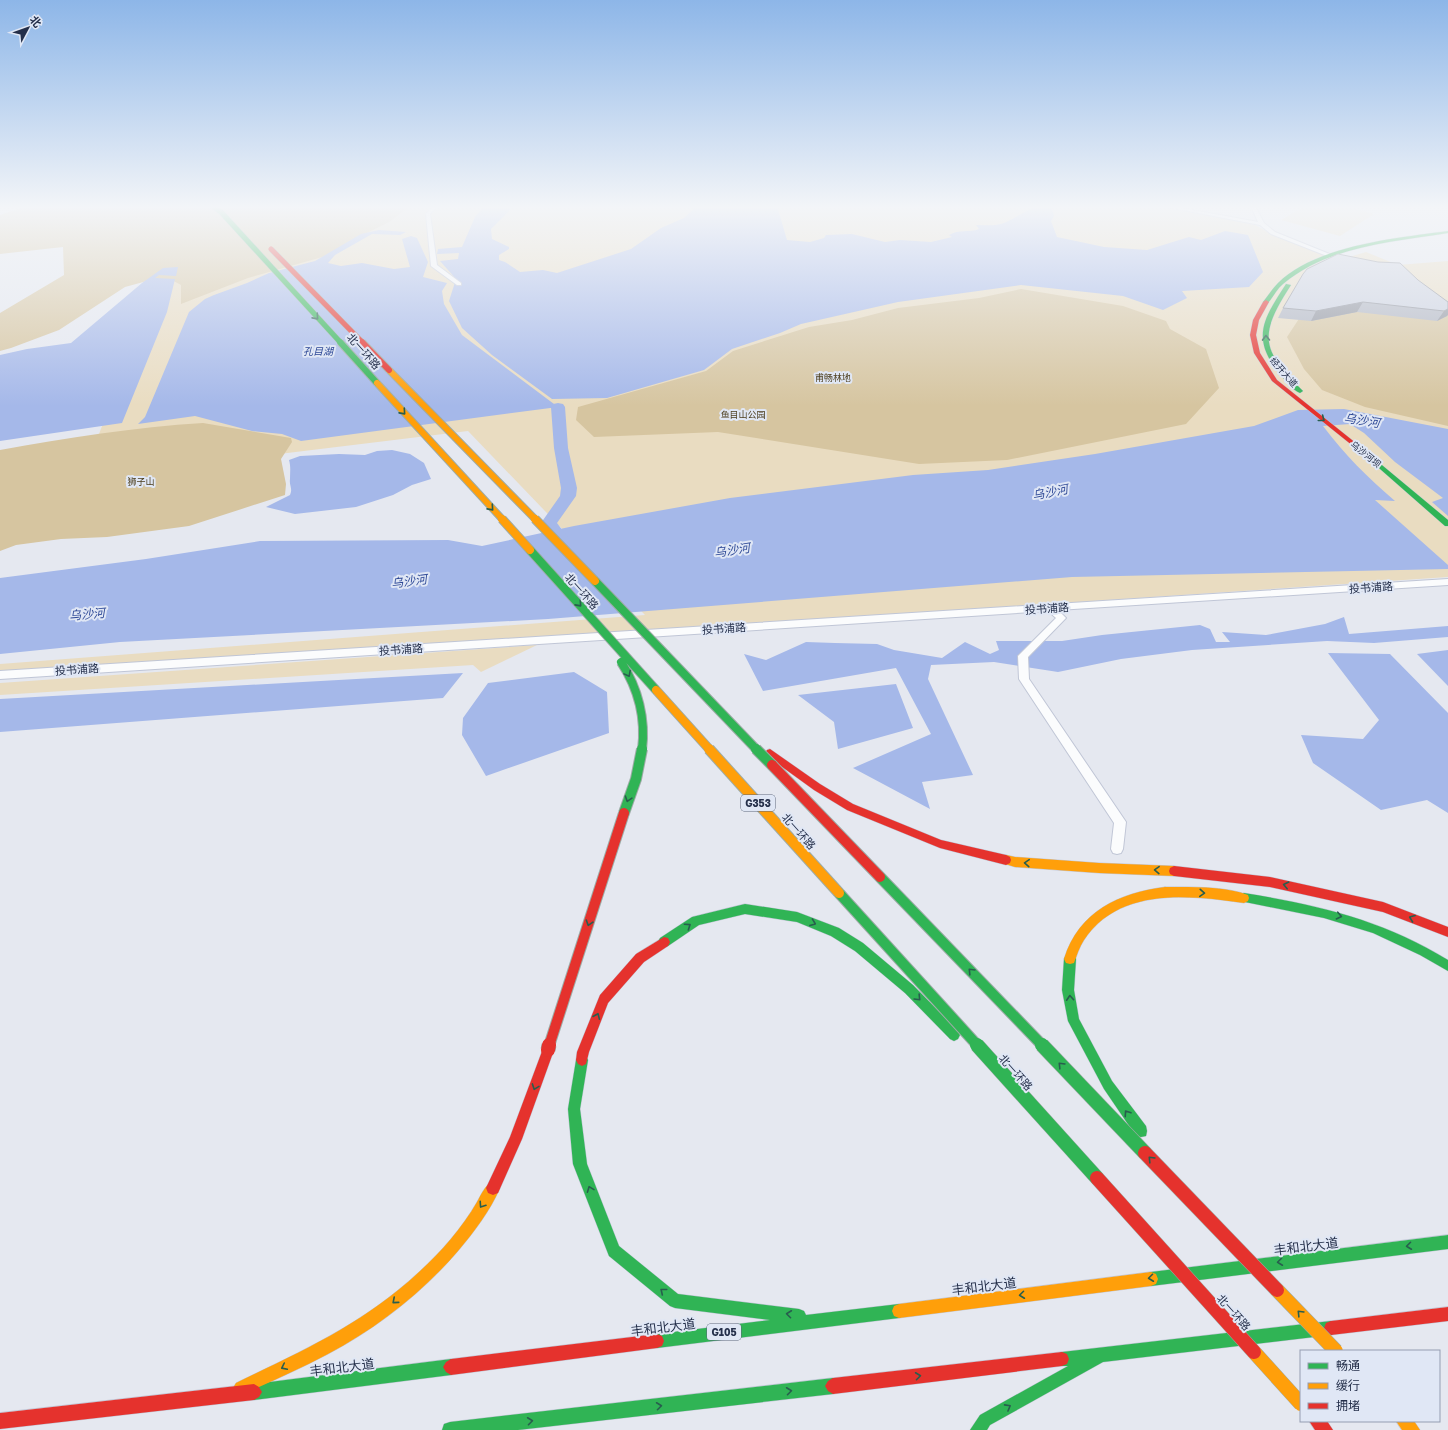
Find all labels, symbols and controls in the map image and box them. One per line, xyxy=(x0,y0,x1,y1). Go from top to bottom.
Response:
north arrow xyxy=(8,8,48,48)
text: 北 xyxy=(27,13,44,30)
one-way arrow xyxy=(311,312,318,319)
street label: 北一环路 xyxy=(344,330,384,372)
one-way arrow xyxy=(1262,334,1270,340)
water label: 孔目湖 xyxy=(303,345,335,357)
street label: 经开大道 xyxy=(1268,355,1300,389)
park label: 甫畅林地 xyxy=(815,372,851,383)
one-way arrow xyxy=(399,408,406,415)
park label: 鱼目山公园 xyxy=(720,409,766,420)
water label: 乌沙河 xyxy=(1343,410,1383,431)
one-way arrow xyxy=(1317,414,1324,421)
street label: 乌沙河坝 xyxy=(1349,438,1383,470)
park label: 狮子山 xyxy=(127,476,155,487)
water label: 乌沙河 xyxy=(1031,481,1071,503)
one-way arrow xyxy=(486,503,494,511)
water label: 乌沙河 xyxy=(713,540,753,560)
street label: 北一环路 xyxy=(562,570,602,612)
water label: 乌沙河 xyxy=(390,571,430,591)
street label: 投书浦路 xyxy=(1349,579,1393,595)
one-way arrow xyxy=(574,600,581,607)
street label: 投书浦路 xyxy=(1025,600,1069,616)
water label: 乌沙河 xyxy=(68,605,108,623)
street label: 投书浦路 xyxy=(702,620,746,636)
street label: 投书浦路 xyxy=(379,641,423,657)
street label: 投书浦路 xyxy=(55,661,99,677)
one-way arrow xyxy=(623,669,630,677)
road number: G353 xyxy=(741,795,775,811)
one-way arrow xyxy=(625,796,633,803)
street label: 北一环路 xyxy=(779,810,819,852)
one-way arrow xyxy=(1024,859,1030,868)
one-way arrow xyxy=(1154,866,1160,874)
one-way arrow xyxy=(1283,882,1289,890)
one-way arrow xyxy=(1199,889,1205,898)
one-way arrow xyxy=(1336,911,1342,920)
one-way arrow xyxy=(1408,915,1415,923)
one-way arrow xyxy=(585,919,594,926)
one-way arrow xyxy=(810,919,817,927)
one-way arrow xyxy=(684,923,691,931)
one-way arrow xyxy=(968,968,976,976)
one-way arrow xyxy=(913,993,921,1001)
one-way arrow xyxy=(1065,995,1074,1001)
one-way arrow xyxy=(593,1012,601,1019)
street label: 北一环路 xyxy=(996,1051,1036,1093)
one-way arrow xyxy=(1058,1062,1066,1070)
one-way arrow xyxy=(532,1083,540,1090)
one-way arrow xyxy=(1125,1110,1132,1117)
one-way arrow xyxy=(1148,1156,1156,1164)
one-way arrow xyxy=(587,1185,595,1192)
one-way arrow xyxy=(479,1201,487,1208)
street label: 丰和北大道 xyxy=(1273,1234,1339,1258)
one-way arrow xyxy=(1406,1241,1412,1250)
one-way arrow xyxy=(1277,1257,1283,1266)
street label: 丰和北大道 xyxy=(951,1274,1017,1298)
one-way arrow xyxy=(1148,1274,1154,1283)
one-way arrow xyxy=(660,1289,668,1296)
one-way arrow xyxy=(1019,1290,1025,1299)
street label: 北一环路 xyxy=(1214,1291,1254,1333)
one-way arrow xyxy=(392,1296,400,1303)
one-way arrow xyxy=(786,1310,792,1319)
one-way arrow xyxy=(1297,1310,1304,1318)
street label: 丰和北大道 xyxy=(630,1315,696,1339)
road number: G105 xyxy=(707,1324,741,1340)
legend xyxy=(1300,1350,1440,1422)
street label: 丰和北大道 xyxy=(309,1355,375,1379)
text: 畅通 xyxy=(1336,1358,1360,1373)
one-way arrow xyxy=(281,1362,288,1370)
one-way arrow xyxy=(915,1371,921,1380)
text: 缓行 xyxy=(1336,1378,1360,1393)
one-way arrow xyxy=(786,1386,792,1395)
text: 拥堵 xyxy=(1336,1398,1360,1413)
one-way arrow xyxy=(656,1401,662,1410)
one-way arrow xyxy=(1004,1404,1011,1412)
one-way arrow xyxy=(527,1416,533,1425)

